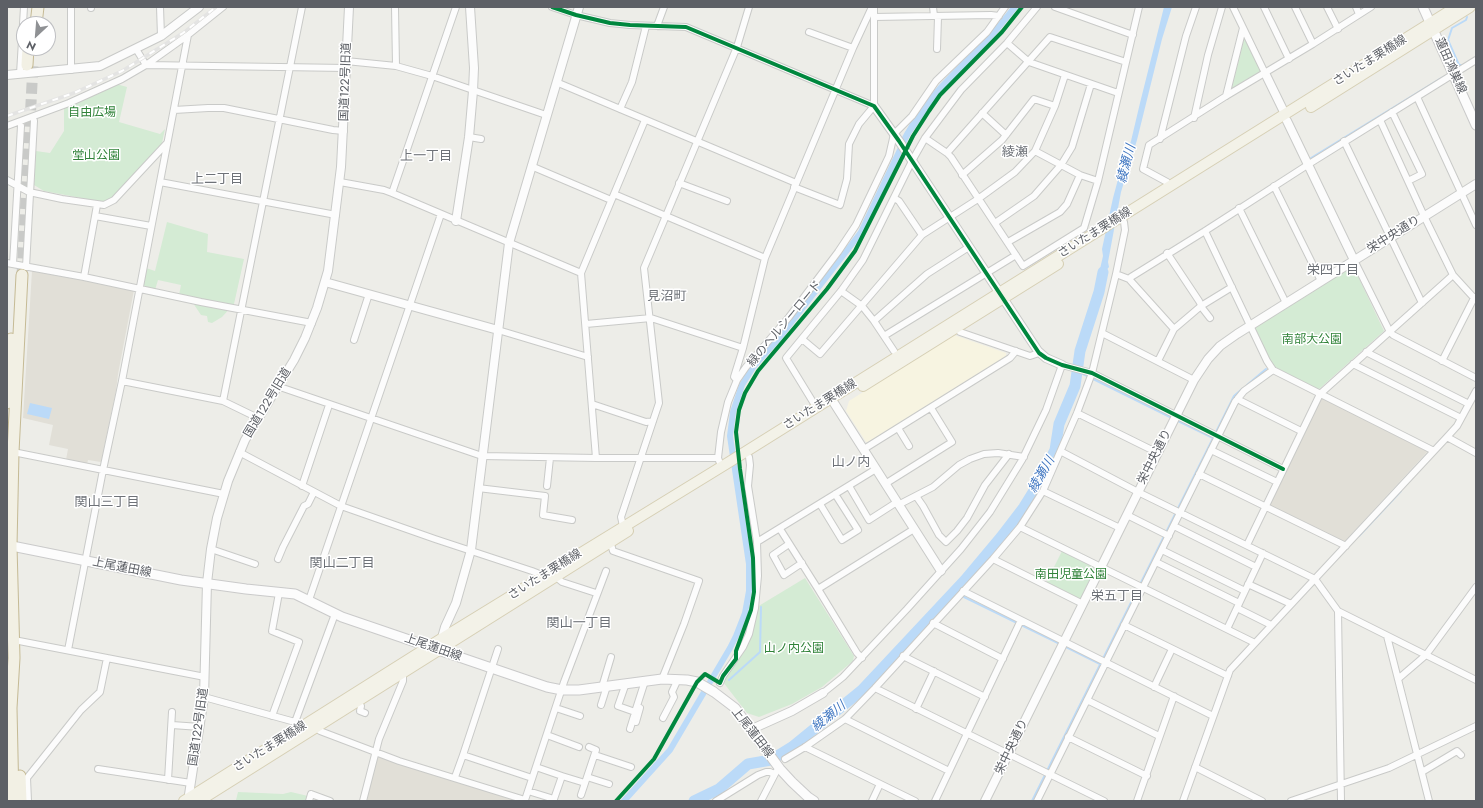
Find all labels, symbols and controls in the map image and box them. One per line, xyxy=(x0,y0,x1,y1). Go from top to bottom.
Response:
north arrow xyxy=(16,16,56,56)
street label: さいたま栗橋線 xyxy=(1331,33,1409,89)
street label: 蓮田鴻巣線 xyxy=(1431,36,1469,96)
text: N xyxy=(24,37,39,55)
street label: 国道122号旧道 xyxy=(337,42,355,122)
park label: 自由広場 xyxy=(68,106,116,120)
water label: 綾瀬川 xyxy=(1114,143,1140,185)
district label: 綾瀬 xyxy=(1002,145,1028,161)
park label: 堂山公園 xyxy=(72,149,120,163)
district label: 上一丁目 xyxy=(400,149,452,165)
district label: 上二丁目 xyxy=(191,172,243,188)
street label: さいたま栗橋線 xyxy=(1056,205,1134,261)
street label: 栄中央通り xyxy=(1365,213,1423,257)
district label: 栄四丁目 xyxy=(1307,263,1359,279)
street label: 緑のヘルシーロード xyxy=(745,278,825,370)
district label: 見沼町 xyxy=(648,289,686,305)
park label: 南部大公園 xyxy=(1282,333,1342,347)
street label: 国道122号旧道 xyxy=(241,365,295,441)
street label: さいたま栗橋線 xyxy=(781,377,859,433)
street label: 栄中央通り xyxy=(1135,427,1175,487)
water label: 綾瀬川 xyxy=(1025,454,1059,496)
district label: 山ノ内 xyxy=(832,455,870,471)
district label: 関山三丁目 xyxy=(75,495,139,511)
street label: さいたま栗橋線 xyxy=(506,547,584,603)
street label: 上尾蓮田線 xyxy=(91,555,153,581)
district label: 関山二丁目 xyxy=(310,556,374,572)
park label: 南田児童公園 xyxy=(1035,568,1107,582)
district label: 栄五丁目 xyxy=(1091,589,1143,605)
district label: 関山一丁目 xyxy=(547,616,611,632)
street label: 上尾蓮田線 xyxy=(402,631,464,665)
park label: 山ノ内公園 xyxy=(764,642,824,656)
street label: 国道122号旧道 xyxy=(186,687,212,767)
water label: 綾瀬川 xyxy=(809,699,849,735)
street label: 上尾蓮田線 xyxy=(728,705,776,761)
street label: 栄中央通り xyxy=(992,717,1032,777)
street label: さいたま栗橋線 xyxy=(231,719,309,775)

